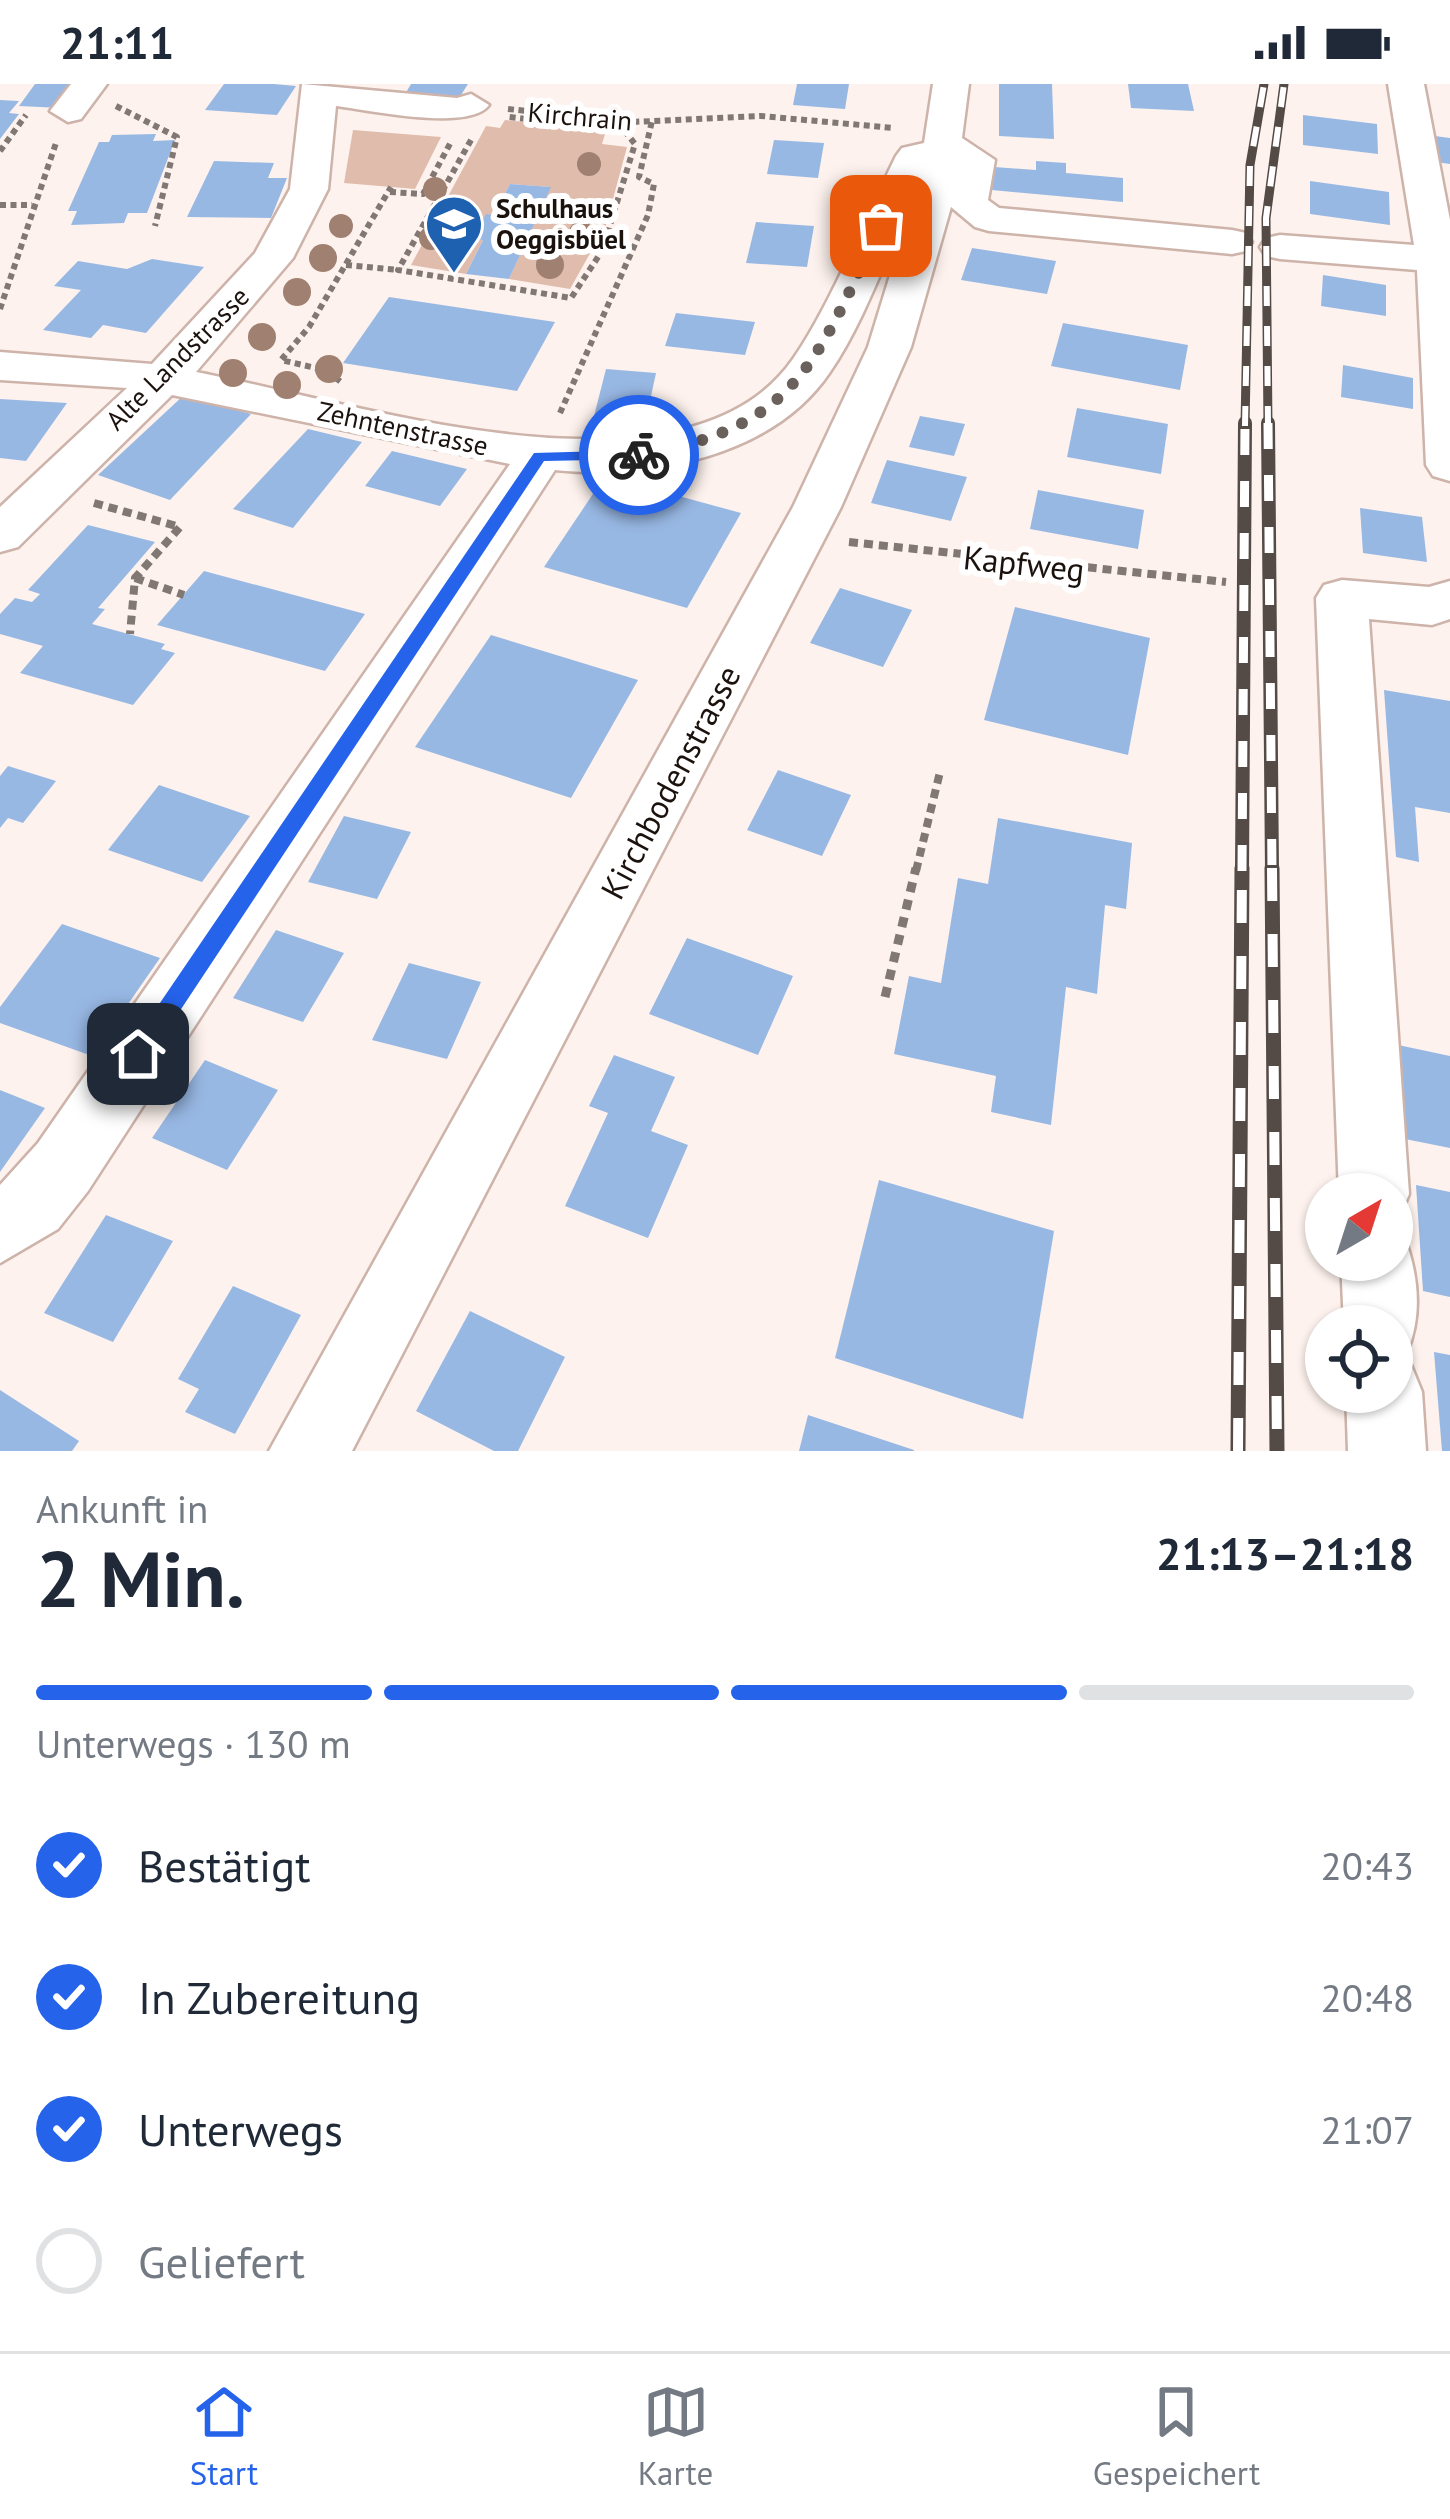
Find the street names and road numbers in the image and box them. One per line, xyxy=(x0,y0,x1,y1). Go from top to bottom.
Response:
street label: Kirchrain xyxy=(527,95,633,137)
street label: Alte Landstrasse xyxy=(98,279,256,437)
street label: Zehntenstrasse xyxy=(315,393,491,463)
street label: Kapfweg xyxy=(961,535,1087,591)
street label: Kirchbodenstrasse xyxy=(590,658,750,906)

